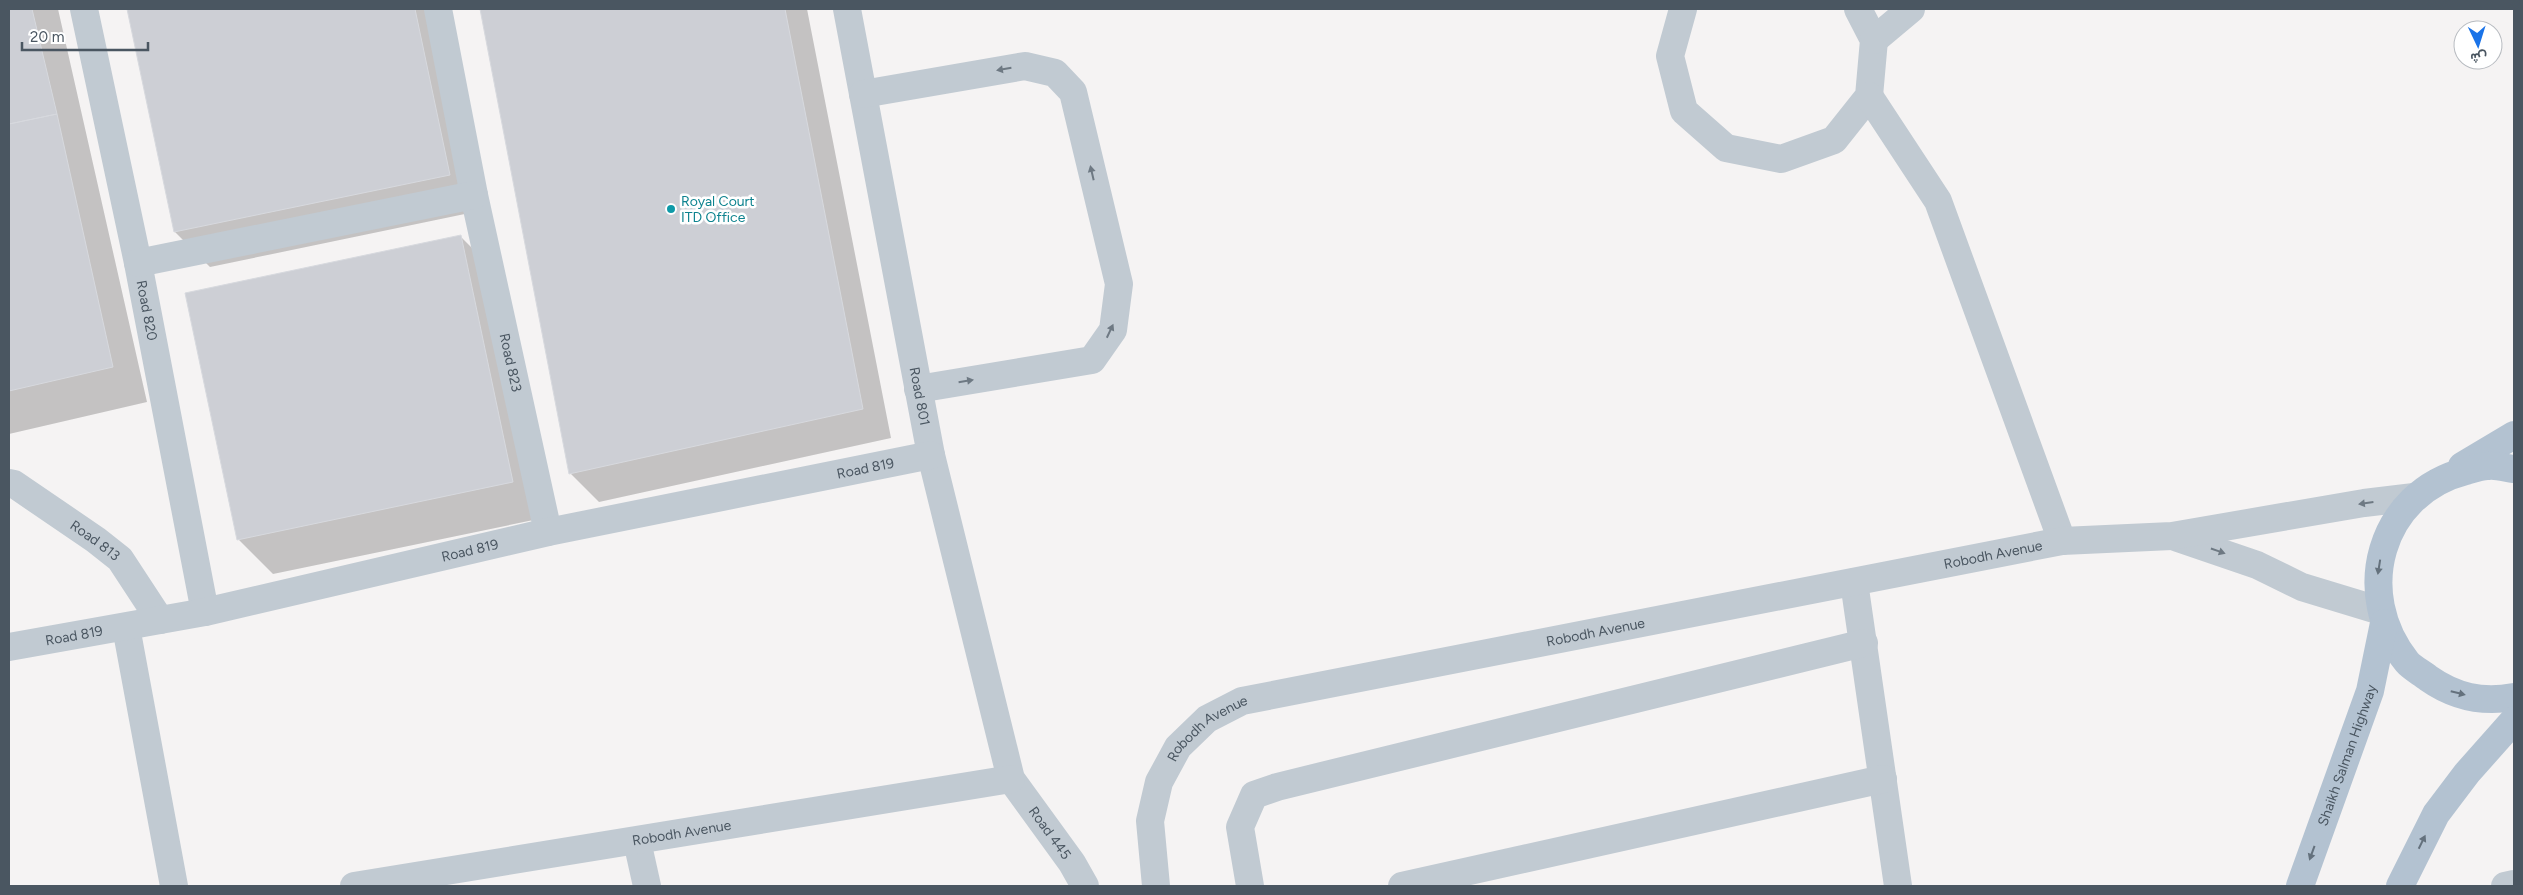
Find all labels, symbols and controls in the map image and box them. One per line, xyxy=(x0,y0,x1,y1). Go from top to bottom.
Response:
scale bar xyxy=(22,20,149,52)
north arrow xyxy=(2453,20,2503,70)
text: 20 m xyxy=(30,28,64,46)
text: ش xyxy=(2470,48,2488,67)
one-way arrow xyxy=(995,66,1011,74)
one-way arrow xyxy=(1088,166,1096,181)
place label: Royal Court ITD Office xyxy=(681,193,755,226)
marker: Royal Court ITD Office xyxy=(665,203,677,215)
street label: Road 820 xyxy=(133,279,161,342)
one-way arrow xyxy=(1106,324,1115,339)
street label: Road 823 xyxy=(496,332,526,394)
street label: Road 801 xyxy=(906,366,934,427)
one-way arrow xyxy=(958,377,974,385)
street label: Road 819 xyxy=(835,454,896,482)
one-way arrow xyxy=(2358,499,2374,507)
street label: Road 813 xyxy=(67,516,124,564)
street label: Road 819 xyxy=(440,535,500,565)
street label: Robodh Avenue xyxy=(1942,536,2044,572)
one-way arrow xyxy=(2211,548,2226,555)
one-way arrow xyxy=(2375,559,2383,575)
street label: Robodh Avenue xyxy=(1545,614,1647,650)
street label: Road 819 xyxy=(44,622,104,649)
street label: Shaikh Salman Highway xyxy=(2314,682,2380,828)
one-way arrow xyxy=(2450,689,2466,697)
street label: Robodh Avenue xyxy=(1163,692,1249,764)
street label: Road 445 xyxy=(1025,803,1075,863)
street label: Robodh Avenue xyxy=(631,816,733,849)
one-way arrow xyxy=(2418,835,2426,850)
one-way arrow xyxy=(2308,846,2316,861)

